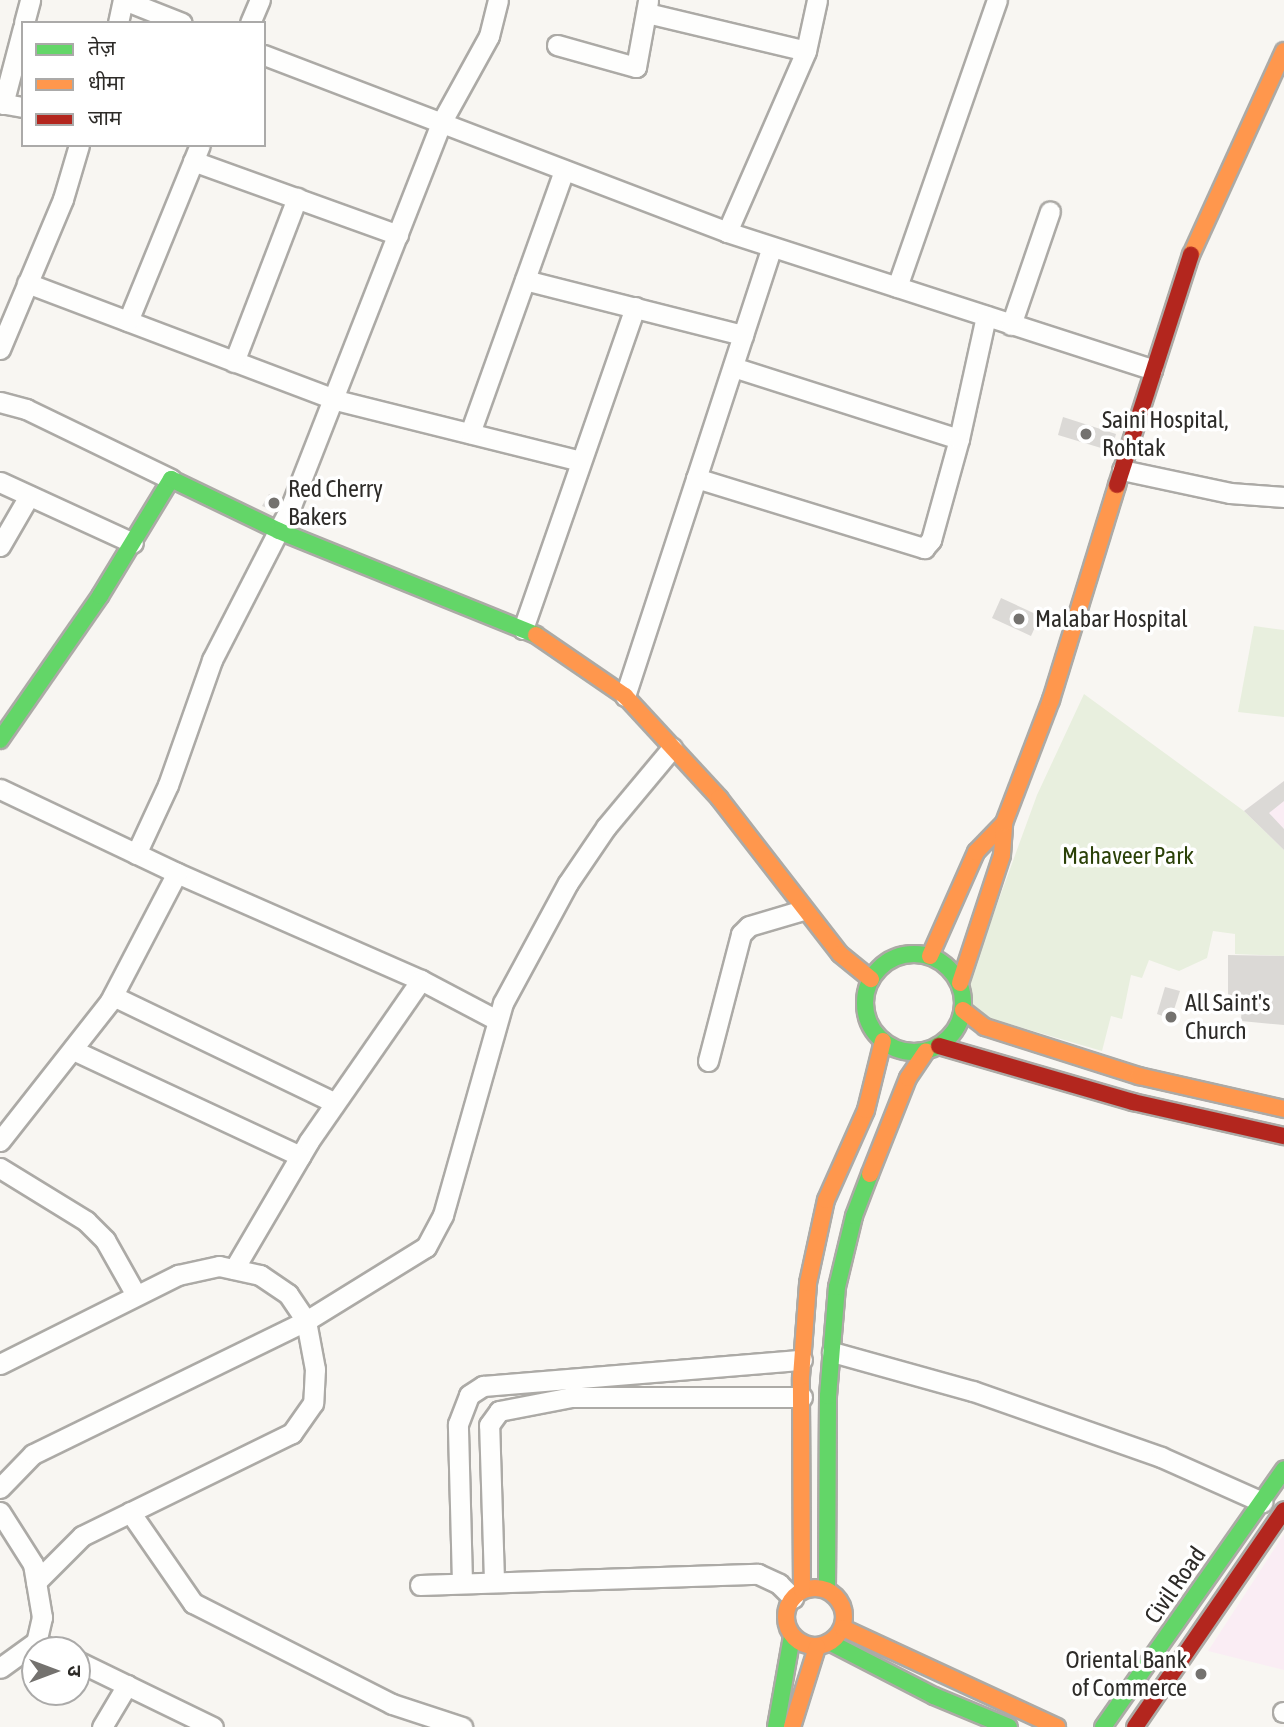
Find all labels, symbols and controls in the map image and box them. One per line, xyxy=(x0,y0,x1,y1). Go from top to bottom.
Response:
legend xyxy=(21,21,266,147)
text: तेज़ xyxy=(88,35,116,59)
text: धीमा xyxy=(88,70,124,94)
text: जाम xyxy=(88,105,122,129)
place label: Saini Hospital, Rohtak xyxy=(1102,406,1229,462)
marker: Saini Hospital, Rohtak xyxy=(1076,424,1096,444)
place label: Red Cherry Bakers xyxy=(288,475,383,531)
marker: Red Cherry Bakers xyxy=(266,495,282,511)
place label: Malabar Hospital xyxy=(1035,605,1188,633)
marker: Malabar Hospital xyxy=(1009,609,1029,629)
park label: Mahaveer Park xyxy=(1062,842,1194,870)
place label: All Saint's Church xyxy=(1185,989,1270,1045)
marker: All Saint's Church xyxy=(1163,1009,1179,1025)
street label: Civil Road xyxy=(1138,1541,1212,1629)
north arrow xyxy=(21,1636,91,1706)
place label: Oriental Bank of Commerce xyxy=(1065,1646,1187,1702)
text: उ xyxy=(64,1665,86,1677)
marker: Oriental Bank of Commerce xyxy=(1193,1666,1209,1682)

